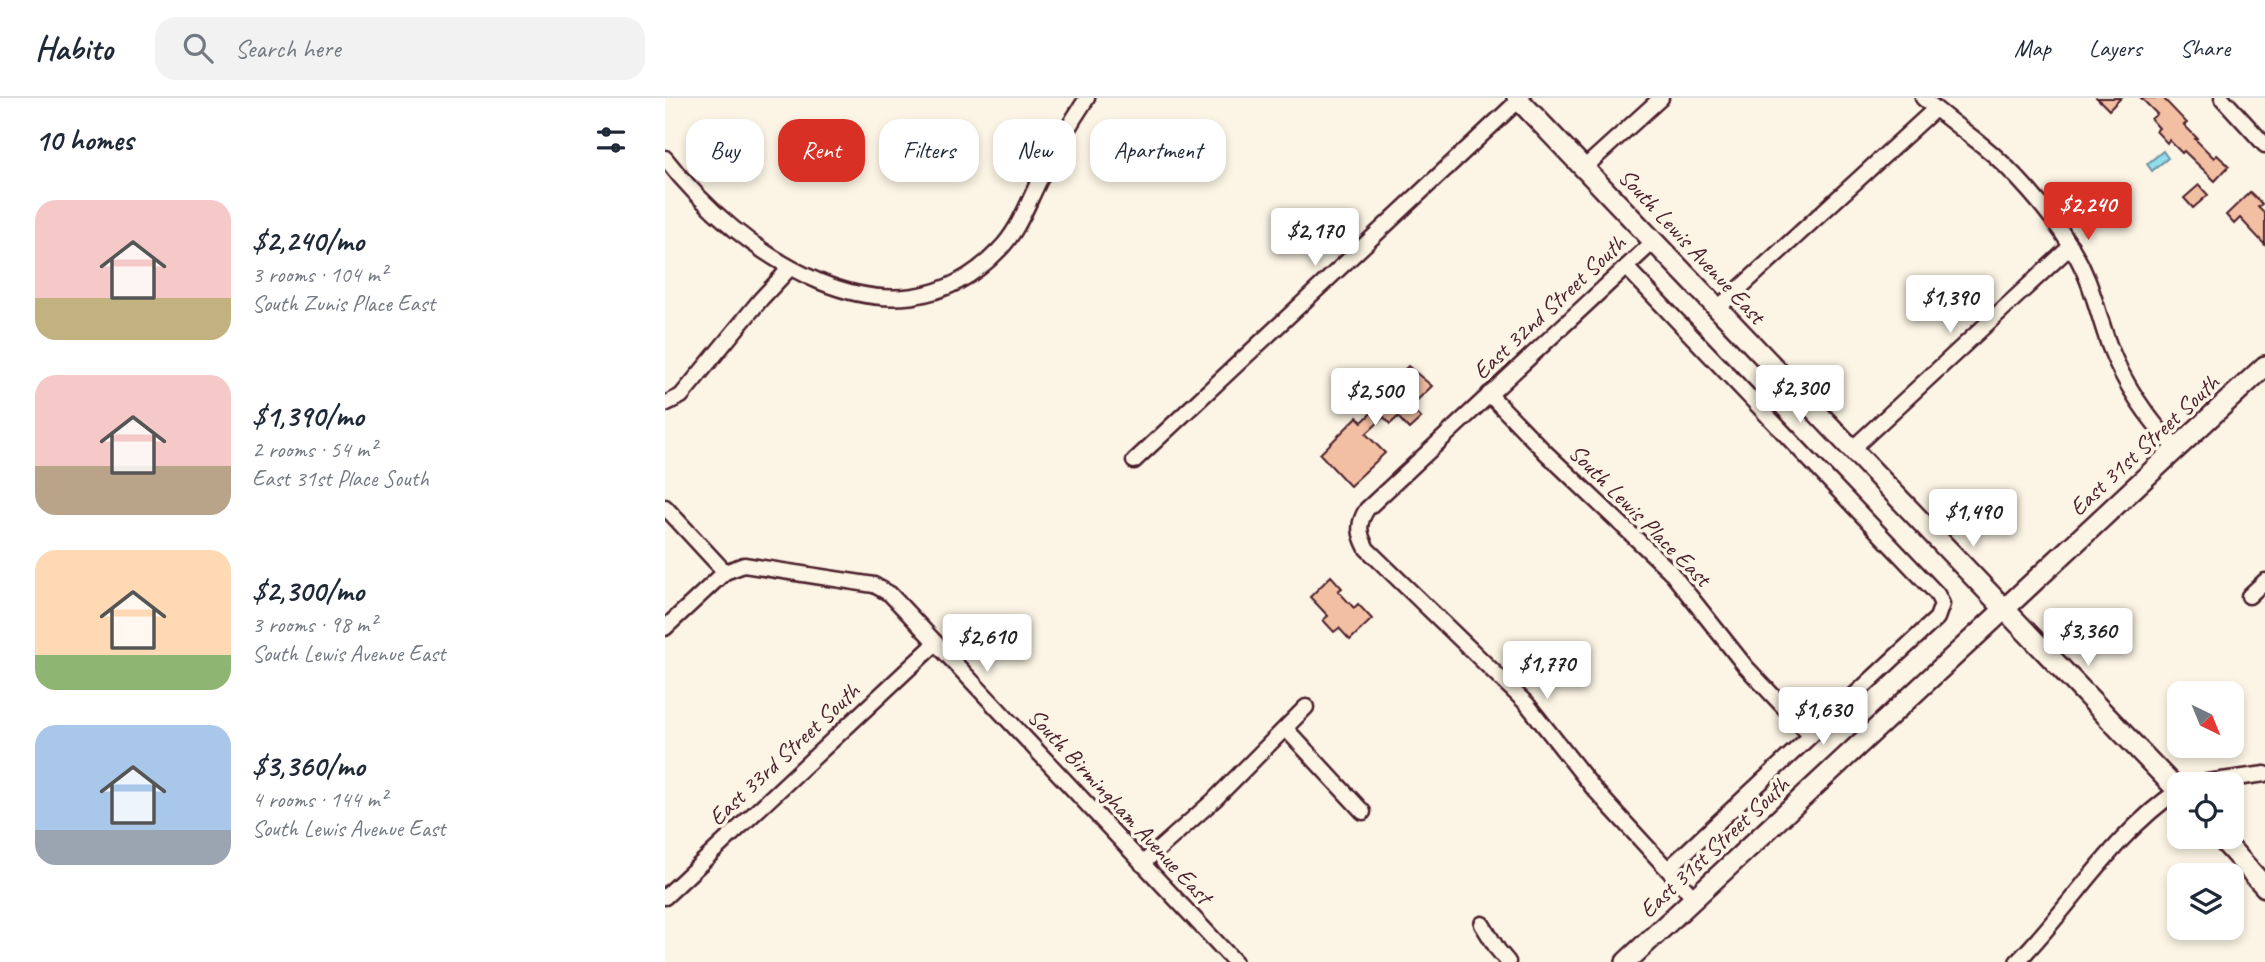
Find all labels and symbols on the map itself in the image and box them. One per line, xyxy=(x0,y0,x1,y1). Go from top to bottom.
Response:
street label: South Lewis Avenue East xyxy=(1612,162,1773,332)
pin: $2,240 xyxy=(2031,183,2145,242)
pin: $2,170 xyxy=(1258,208,1372,268)
street label: East 32nd Street South xyxy=(1466,227,1633,386)
pin: $1,390 xyxy=(1893,275,2007,335)
pin: $2,300 xyxy=(1743,366,1857,425)
street label: East 31st Street South xyxy=(2063,366,2227,522)
pin: $2,500 xyxy=(1318,368,1432,428)
street label: South Lewis Place East xyxy=(1562,437,1719,594)
pin: $1,490 xyxy=(1916,490,2030,549)
pin: $3,360 xyxy=(2031,608,2145,668)
pin: $2,610 xyxy=(930,614,1044,674)
pin: $1,770 xyxy=(1490,642,1604,701)
street label: East 33rd Street South xyxy=(702,675,867,832)
north arrow xyxy=(2167,681,2243,758)
pin: $1,630 xyxy=(1766,688,1880,747)
street label: South Birmingham Avenue East xyxy=(1021,702,1221,912)
street label: East 31st Street South xyxy=(1633,768,1797,924)

